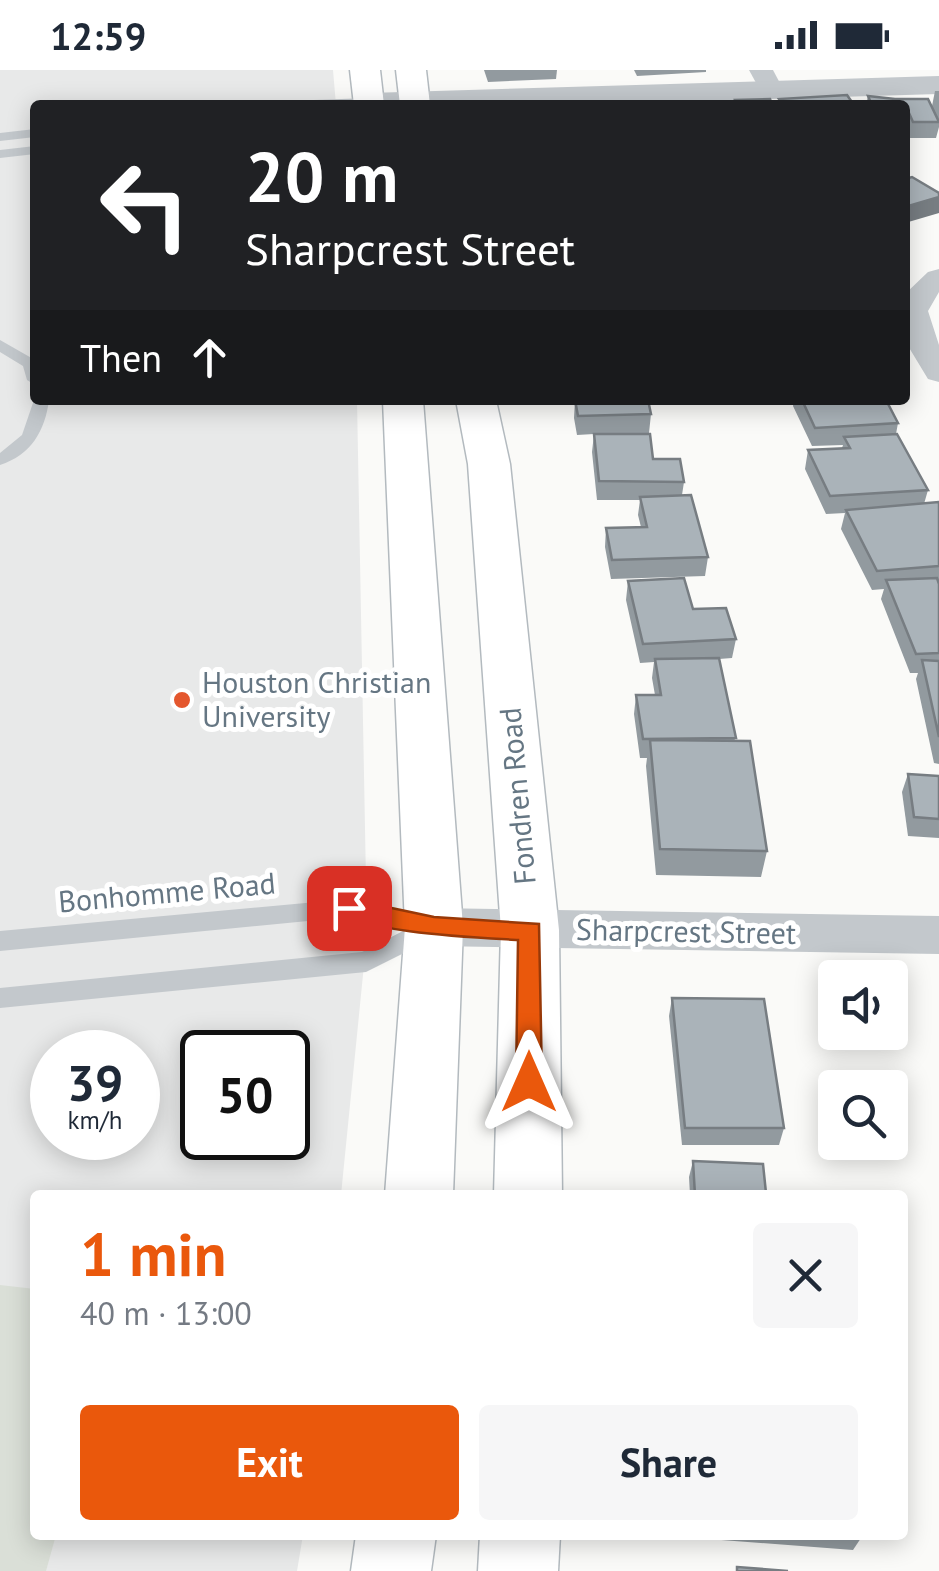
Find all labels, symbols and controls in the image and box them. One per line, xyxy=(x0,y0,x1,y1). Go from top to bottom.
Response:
text: 12:59 xyxy=(50,11,146,60)
text: 20 m xyxy=(245,131,398,221)
icon: left xyxy=(80,140,210,270)
text: Sharpcrest Street xyxy=(245,219,575,277)
icon: ahead xyxy=(182,330,237,385)
text: Then xyxy=(80,333,162,382)
place label: Houston Christian University xyxy=(202,662,431,735)
marker: Houston Christian University xyxy=(171,689,193,711)
street label: Fondren Road xyxy=(489,706,544,886)
street label: Bonhomme Road xyxy=(57,863,277,920)
pin xyxy=(307,866,392,951)
icon: arrive xyxy=(322,881,377,936)
street label: Sharpcrest Street xyxy=(576,909,796,952)
map controls xyxy=(818,960,908,1160)
button: sound xyxy=(818,960,908,1050)
speed limit sign: 50 xyxy=(180,1030,310,1160)
position arrow xyxy=(477,1030,581,1134)
text: 39 xyxy=(67,1050,123,1115)
button: search xyxy=(818,1070,908,1160)
text: km/h xyxy=(68,1104,122,1136)
text: 1 min xyxy=(80,1215,226,1293)
button: close xyxy=(753,1223,858,1328)
text: 40 m · 13:00 xyxy=(80,1292,252,1334)
button: Exit xyxy=(80,1405,459,1520)
button: Share xyxy=(479,1405,858,1520)

